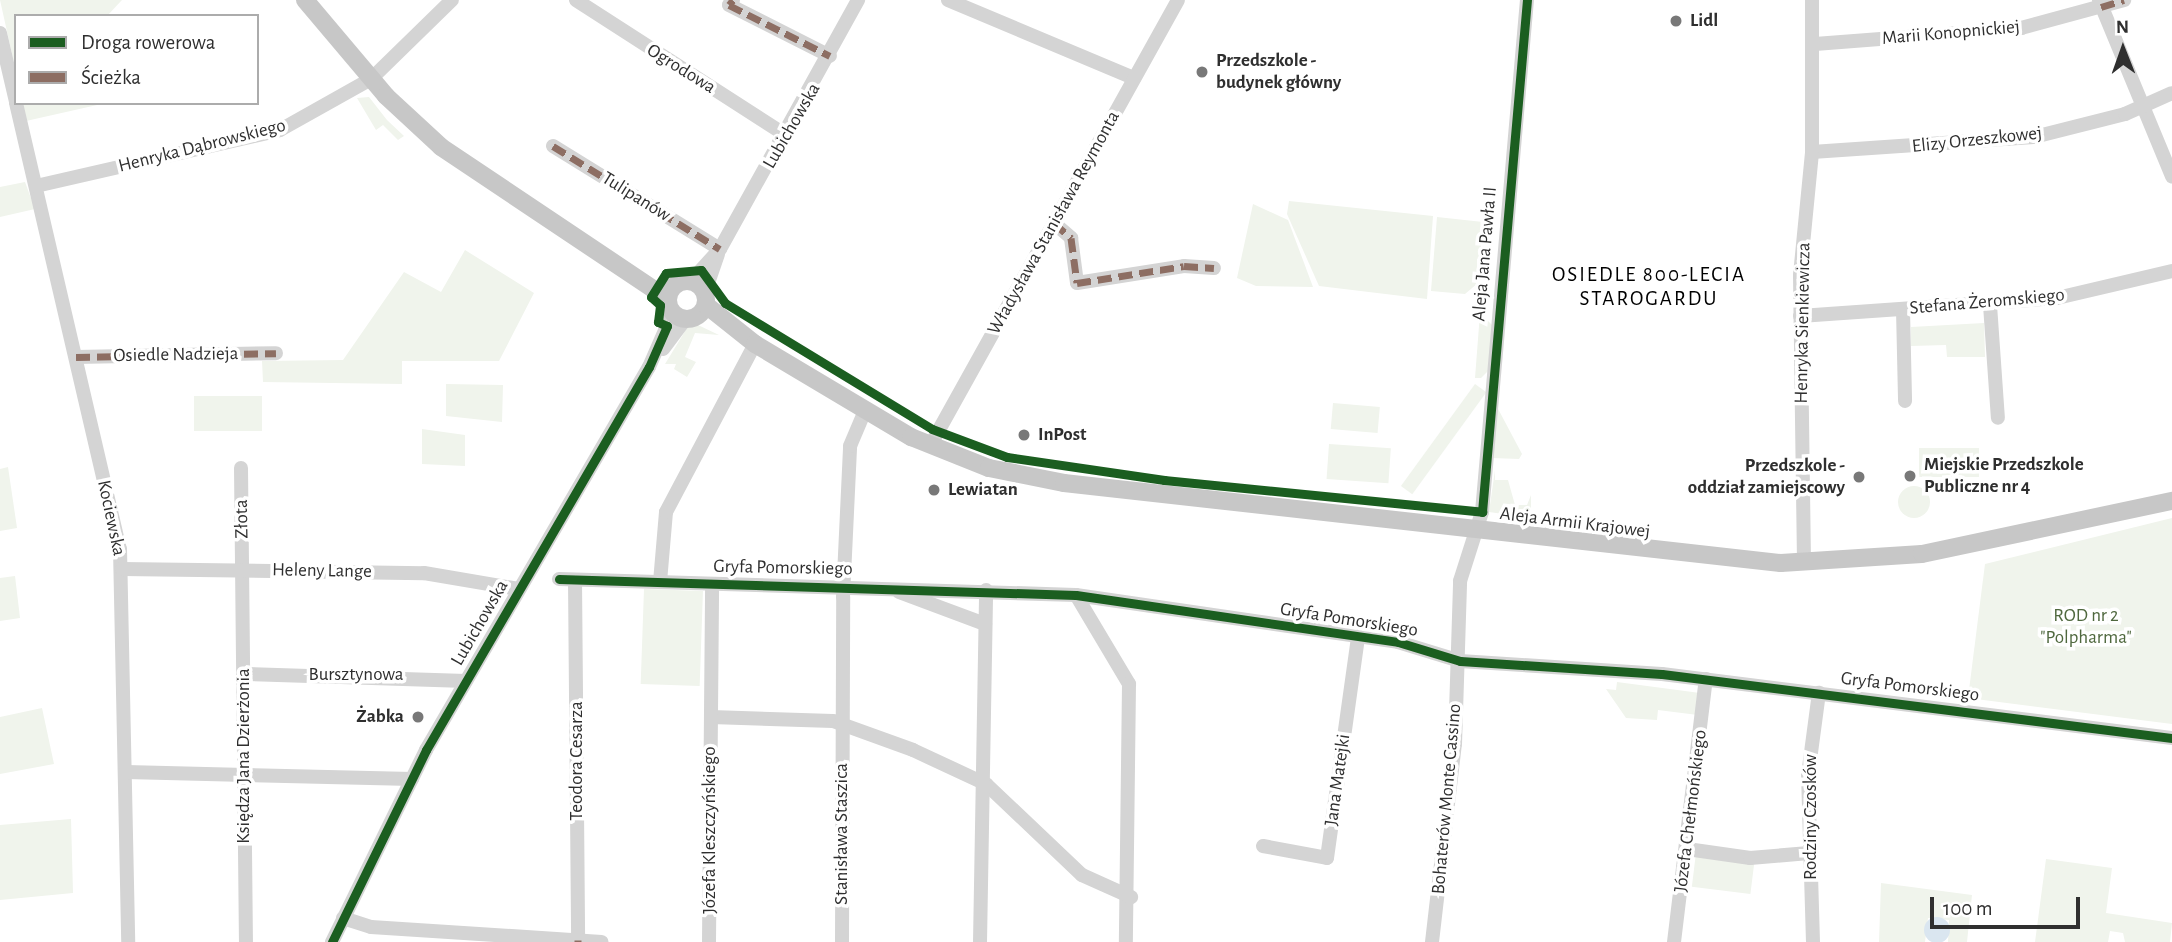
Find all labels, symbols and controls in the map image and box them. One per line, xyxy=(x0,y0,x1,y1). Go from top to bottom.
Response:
place label: Lidl xyxy=(1690,10,1718,32)
marker: Lidl xyxy=(1668,13,1684,29)
legend xyxy=(14,14,259,105)
north arrow xyxy=(2088,14,2158,84)
street label: Marii Konopnickiej xyxy=(1881,16,2021,50)
text: N xyxy=(2116,18,2129,37)
text: Droga rowerowa xyxy=(81,32,215,53)
street label: Ogrodowa xyxy=(642,39,720,99)
place label: Przedszkole - budynek główny xyxy=(1216,50,1341,94)
marker: Przedszkole - budynek główny xyxy=(1194,64,1210,80)
text: Ścieżka xyxy=(81,67,141,88)
street label: Lubichowska xyxy=(758,79,826,173)
street label: Władysława Stanisława Reymonta xyxy=(983,107,1125,339)
street label: Henryka Dąbrowskiego xyxy=(116,114,288,178)
street label: Elizy Orzeszkowej xyxy=(1911,122,2043,158)
street label: Tulipanów xyxy=(597,167,675,227)
street label: Aleja Jana Pawła II xyxy=(1468,186,1502,322)
street label: Henryka Sienkiewicza xyxy=(1790,242,1816,404)
district label: OSIEDLE 800-LECIA STAROGARDU xyxy=(1554,262,1744,312)
street label: Stefana Żeromskiego xyxy=(1909,284,2065,320)
street label: Osiedle Nadzieja xyxy=(113,343,239,367)
place label: InPost xyxy=(1038,424,1086,446)
marker: InPost xyxy=(1016,427,1032,443)
place label: Miejskie Przedszkole Publiczne nr 4 xyxy=(1924,454,2084,498)
place label: Przedszkole - oddział zamiejscowy xyxy=(1688,455,1845,499)
marker: Miejskie Przedszkole Publiczne nr 4 xyxy=(1902,468,1918,484)
marker: Przedszkole - oddział zamiejscowy xyxy=(1851,469,1867,485)
street label: Kociewska xyxy=(92,478,130,558)
place label: Lewiatan xyxy=(948,479,1018,501)
marker: Lewiatan xyxy=(926,482,942,498)
street label: Złota xyxy=(230,499,254,539)
street label: Aleja Armii Krajowej xyxy=(1499,502,1651,544)
street label: Gryfa Pomorskiego xyxy=(713,555,853,581)
street label: Heleny Lange xyxy=(272,559,372,583)
street label: Lubichowska xyxy=(446,576,514,670)
street label: Gryfa Pomorskiego xyxy=(1279,598,1419,642)
park label: ROD nr 2 "Polpharma" xyxy=(2040,605,2132,649)
street label: Bursztynowa xyxy=(308,664,404,686)
street label: Gryfa Pomorskiego xyxy=(1840,667,1980,707)
street label: Księdza Jana Dzierżonia xyxy=(233,668,255,844)
street label: Teodora Cesarza xyxy=(566,701,588,821)
street label: Bohaterów Monte Cassino xyxy=(1427,703,1467,895)
place label: Żabka xyxy=(356,706,404,728)
marker: Żabka xyxy=(410,709,426,725)
street label: Józefa Chełmońskiego xyxy=(1670,729,1712,893)
street label: Jana Matejki xyxy=(1320,733,1356,827)
street label: Józefa Kleszczyńskiego xyxy=(699,746,721,914)
street label: Rodziny Czosków xyxy=(1800,754,1822,880)
street label: Stanisława Staszica xyxy=(831,763,853,905)
scale bar xyxy=(1934,883,2084,927)
text: 100 m xyxy=(1943,898,1993,919)

